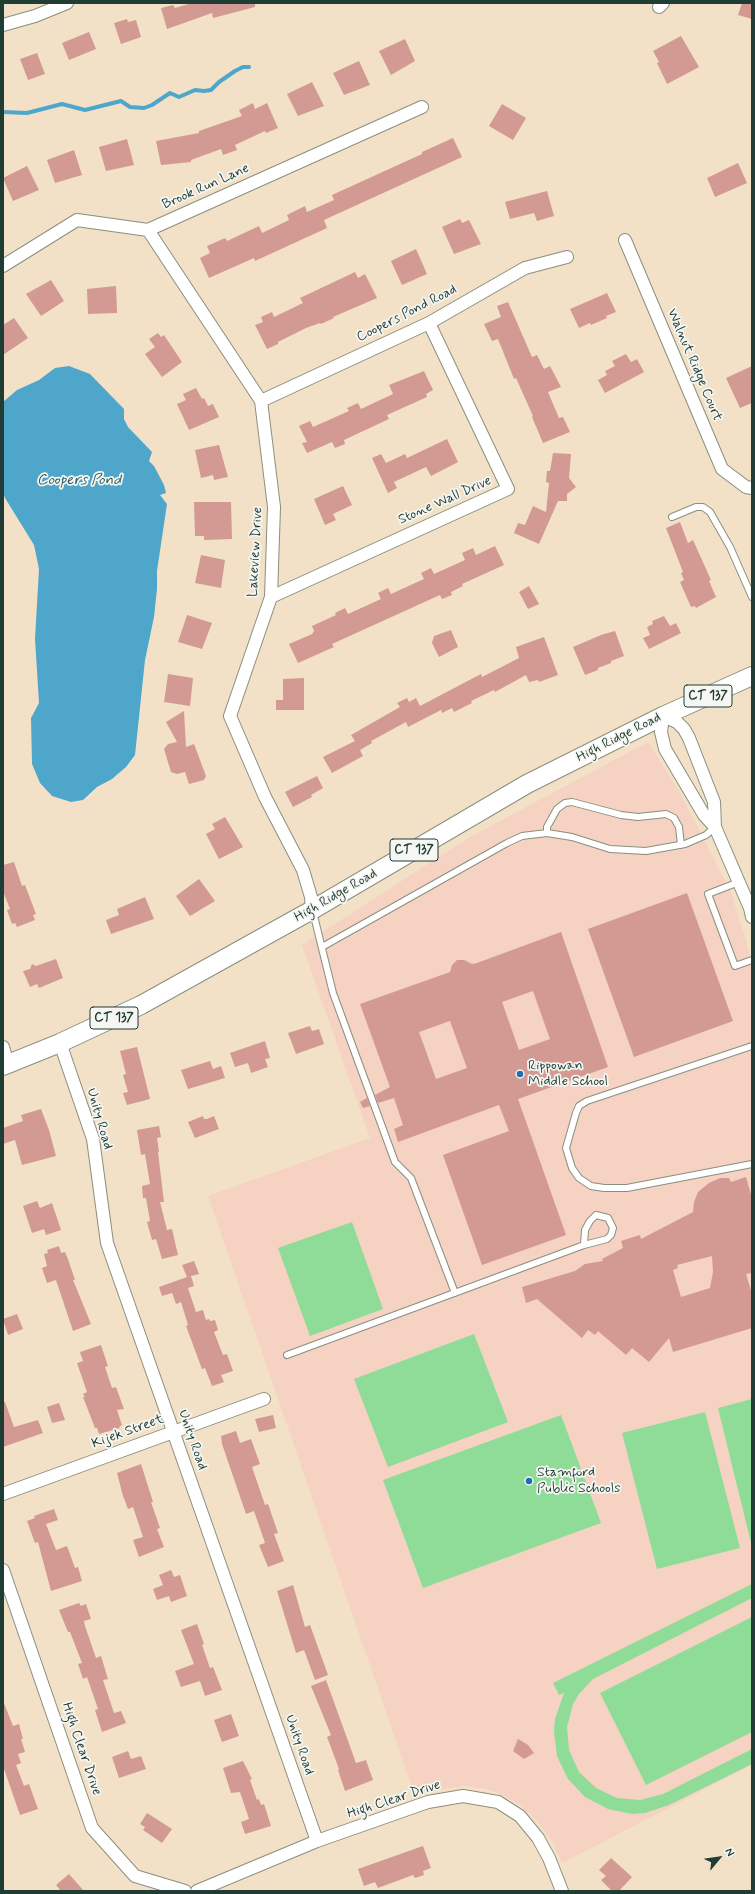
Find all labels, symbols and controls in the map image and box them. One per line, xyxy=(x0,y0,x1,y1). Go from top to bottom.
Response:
street label: Brook Run Lane xyxy=(160,160,252,214)
street label: Coopers Pond Road xyxy=(354,282,460,346)
street label: Walnut Ridge Court xyxy=(663,306,725,424)
water label: Coopers Pond xyxy=(37,472,121,490)
street label: Stone Wall Drive xyxy=(396,473,494,529)
street label: Lakeview Drive xyxy=(245,506,267,598)
road number: CT 137 xyxy=(684,685,732,707)
street label: High Ridge Road xyxy=(574,709,664,767)
road number: CT 137 xyxy=(390,839,438,861)
street label: High Ridge Road xyxy=(292,866,380,926)
road number: CT 137 xyxy=(90,1007,138,1029)
place label: Rippowan Middle School xyxy=(528,1058,608,1090)
marker: Rippowan Middle School xyxy=(515,1069,525,1079)
street label: Unity Road xyxy=(82,1086,116,1152)
street label: Unity Road xyxy=(174,1408,210,1472)
street label: Kijek Street xyxy=(90,1411,166,1453)
place label: Stamford Public Schools xyxy=(537,1465,620,1498)
marker: Stamford Public Schools xyxy=(524,1476,534,1486)
street label: High Clear Drive xyxy=(57,1700,105,1798)
street label: Unity Road xyxy=(281,1713,317,1777)
street label: High Clear Drive xyxy=(345,1777,443,1823)
north arrow xyxy=(699,1838,739,1878)
text: N xyxy=(722,1846,737,1859)

